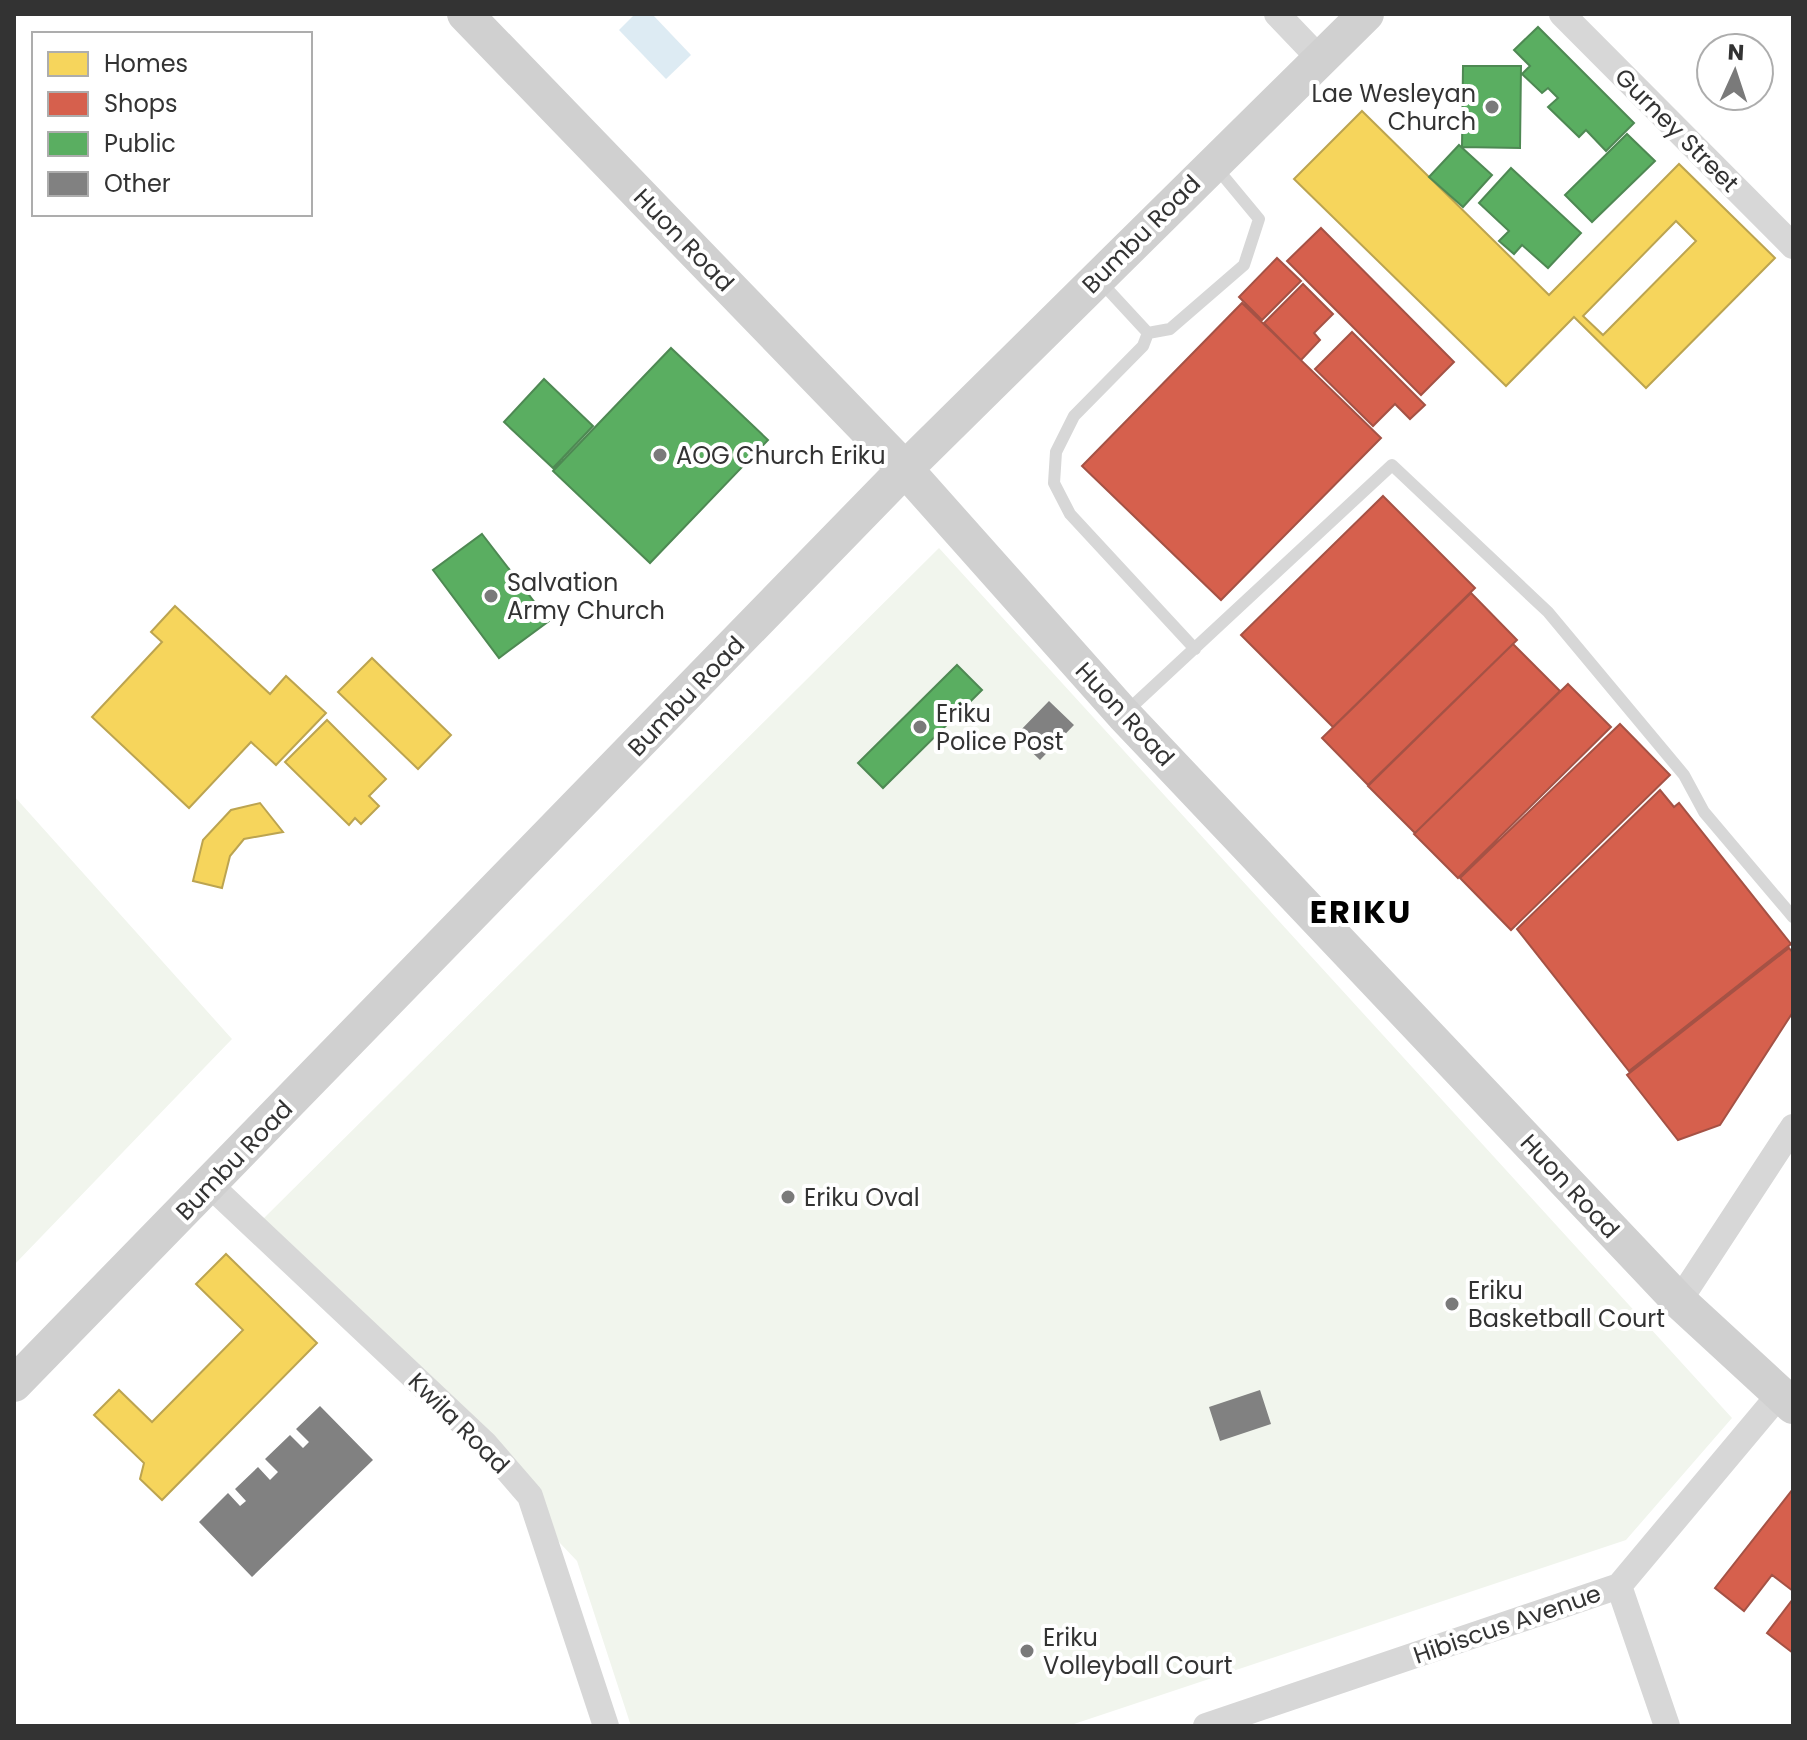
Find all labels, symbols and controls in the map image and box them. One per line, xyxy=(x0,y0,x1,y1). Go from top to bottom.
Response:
legend xyxy=(32,32,312,216)
north arrow xyxy=(1695,32,1775,112)
text: N xyxy=(1727,37,1745,68)
text: Homes xyxy=(104,47,188,80)
street label: Gurney Street xyxy=(1608,61,1746,199)
place label: Lae Wesleyan Church xyxy=(1311,77,1476,138)
text: Shops xyxy=(104,87,178,120)
marker: Lae Wesleyan Church xyxy=(1483,98,1501,116)
text: Public xyxy=(104,127,176,160)
text: Other xyxy=(104,167,171,200)
street label: Bumbu Road xyxy=(1074,167,1208,301)
street label: Huon Road xyxy=(626,181,742,299)
place label: AOG Church Eriku xyxy=(676,439,886,472)
marker: AOG Church Eriku xyxy=(651,446,669,464)
place label: Salvation Army Church xyxy=(507,566,665,627)
marker: Salvation Army Church xyxy=(482,587,500,605)
street label: Bumbu Road xyxy=(620,629,752,763)
street label: Huon Road xyxy=(1068,655,1182,773)
place label: Eriku Police Post xyxy=(936,697,1063,758)
marker: Eriku Police Post xyxy=(911,718,929,736)
district label: ERIKU xyxy=(1310,889,1412,934)
street label: Bumbu Road xyxy=(168,1093,300,1227)
street label: Huon Road xyxy=(1513,1127,1627,1245)
place label: Eriku Oval xyxy=(804,1181,920,1214)
marker: Eriku Oval xyxy=(779,1188,797,1206)
place label: Eriku Basketball Court xyxy=(1468,1274,1665,1335)
marker: Eriku Basketball Court xyxy=(1443,1295,1461,1313)
street label: Kwila Road xyxy=(401,1365,517,1481)
street label: Hibiscus Avenue xyxy=(1409,1576,1605,1672)
place label: Eriku Volleyball Court xyxy=(1043,1621,1232,1682)
marker: Eriku Volleyball Court xyxy=(1018,1642,1036,1660)

